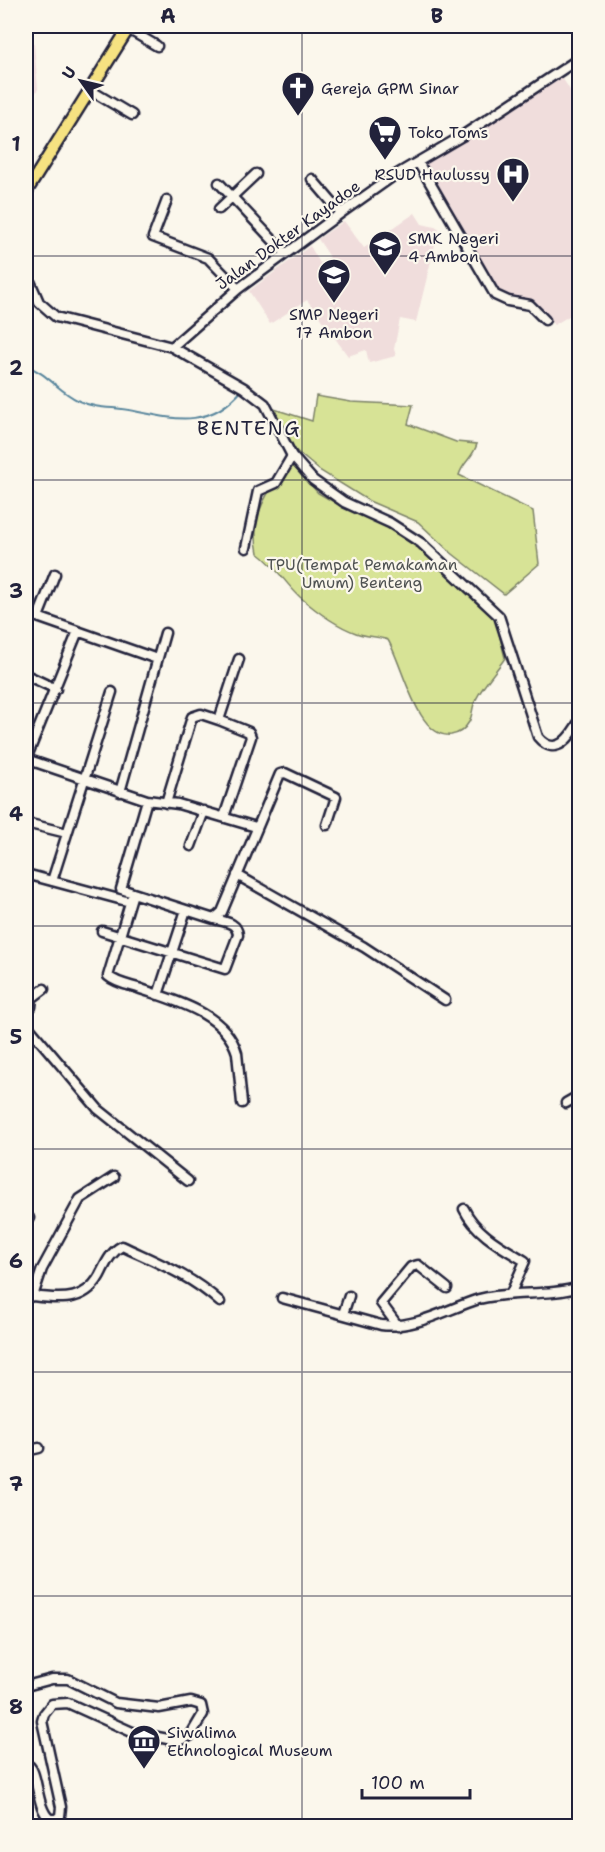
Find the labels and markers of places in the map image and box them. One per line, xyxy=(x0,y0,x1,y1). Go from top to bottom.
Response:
church icon: Gereja GPM Sinar xyxy=(280,70,316,117)
place label: Gereja GPM Sinar xyxy=(321,78,459,99)
supermarket icon: Toko Toms xyxy=(367,114,403,161)
place label: Toko Toms xyxy=(408,122,488,143)
hospital icon: RSUD Haulussy xyxy=(495,156,531,203)
place label: RSUD Haulussy xyxy=(375,164,490,185)
place label: SMK Negeri 4 Ambon xyxy=(408,228,499,267)
school or university icon: SMK Negeri 4 Ambon xyxy=(367,229,403,276)
school or university icon: SMP Negeri 17 Ambon xyxy=(316,257,352,304)
place label: SMP Negeri 17 Ambon xyxy=(289,304,379,343)
place label: Siwalima Ethnological Museum xyxy=(167,1722,333,1761)
museum icon: Siwalima Ethnological Museum xyxy=(126,1723,162,1770)

